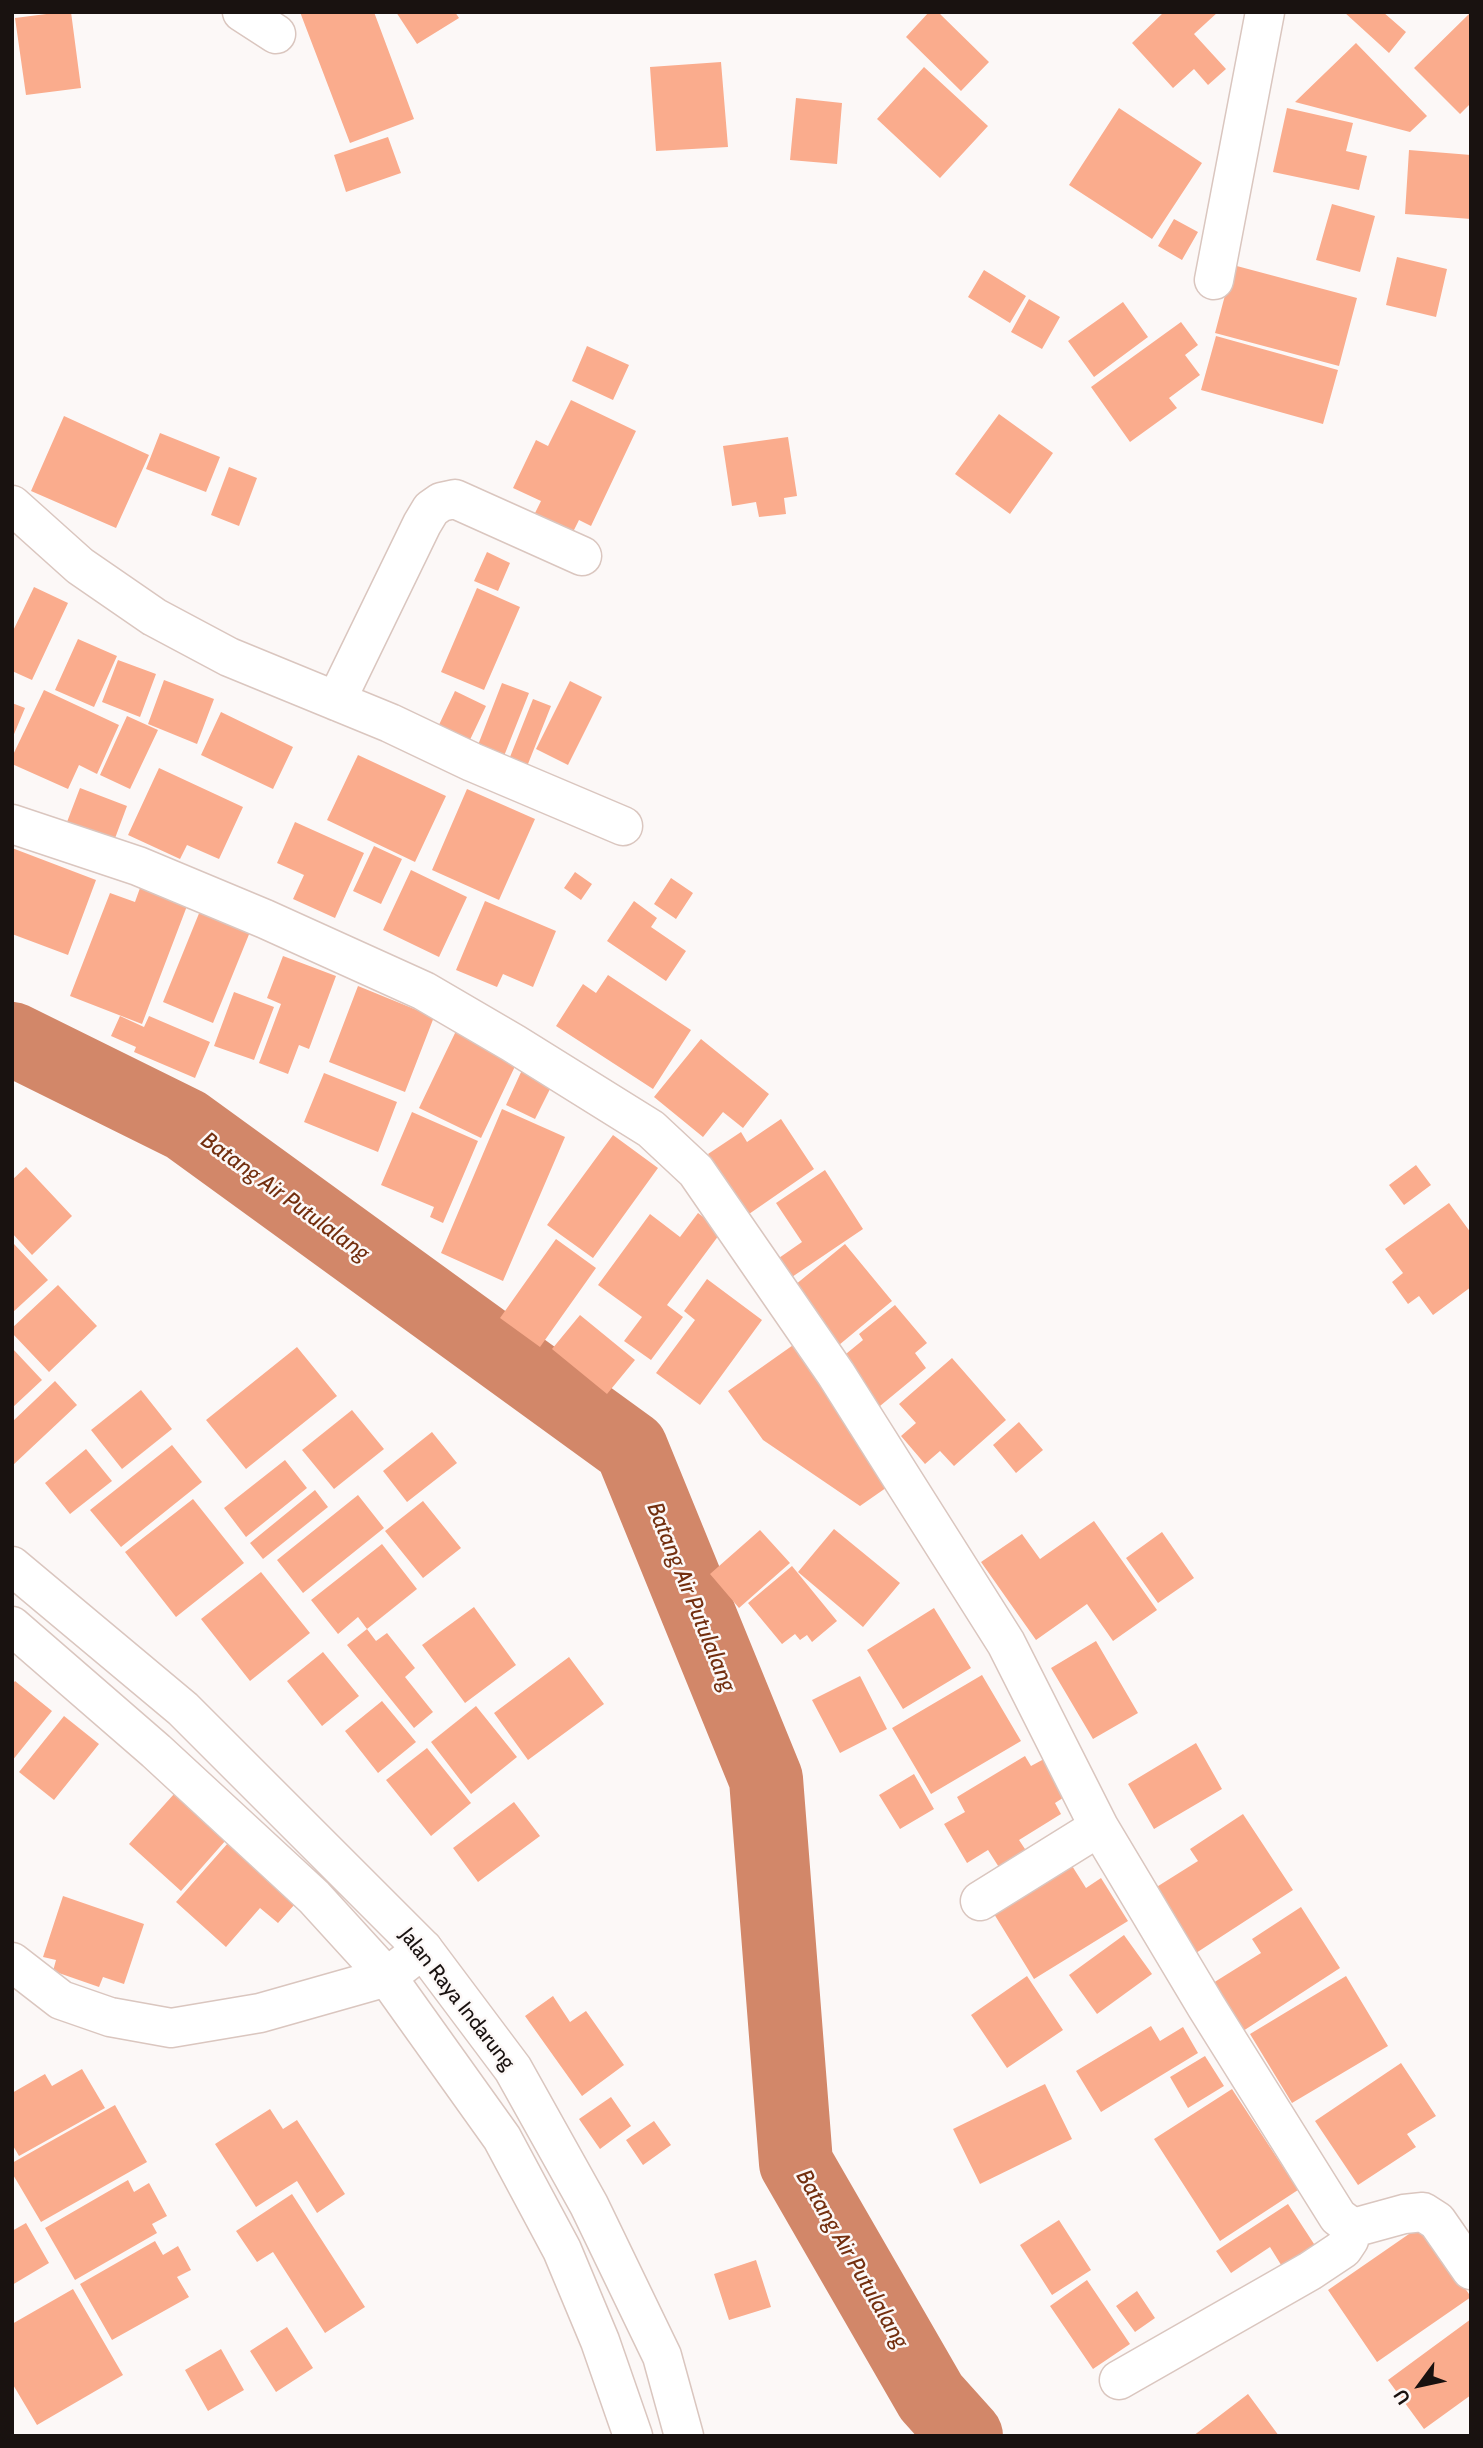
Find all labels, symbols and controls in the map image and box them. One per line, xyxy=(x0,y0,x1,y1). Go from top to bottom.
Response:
water label: Batang Air Putulalang xyxy=(195,1127,375,1267)
water label: Batang Air Putulalang xyxy=(640,1498,742,1696)
street label: Jalan Raya Indarung xyxy=(394,1923,520,2075)
water label: Batang Air Putulalang xyxy=(790,2165,914,2353)
north arrow xyxy=(1385,2350,1455,2420)
text: U xyxy=(1389,2385,1415,2409)

